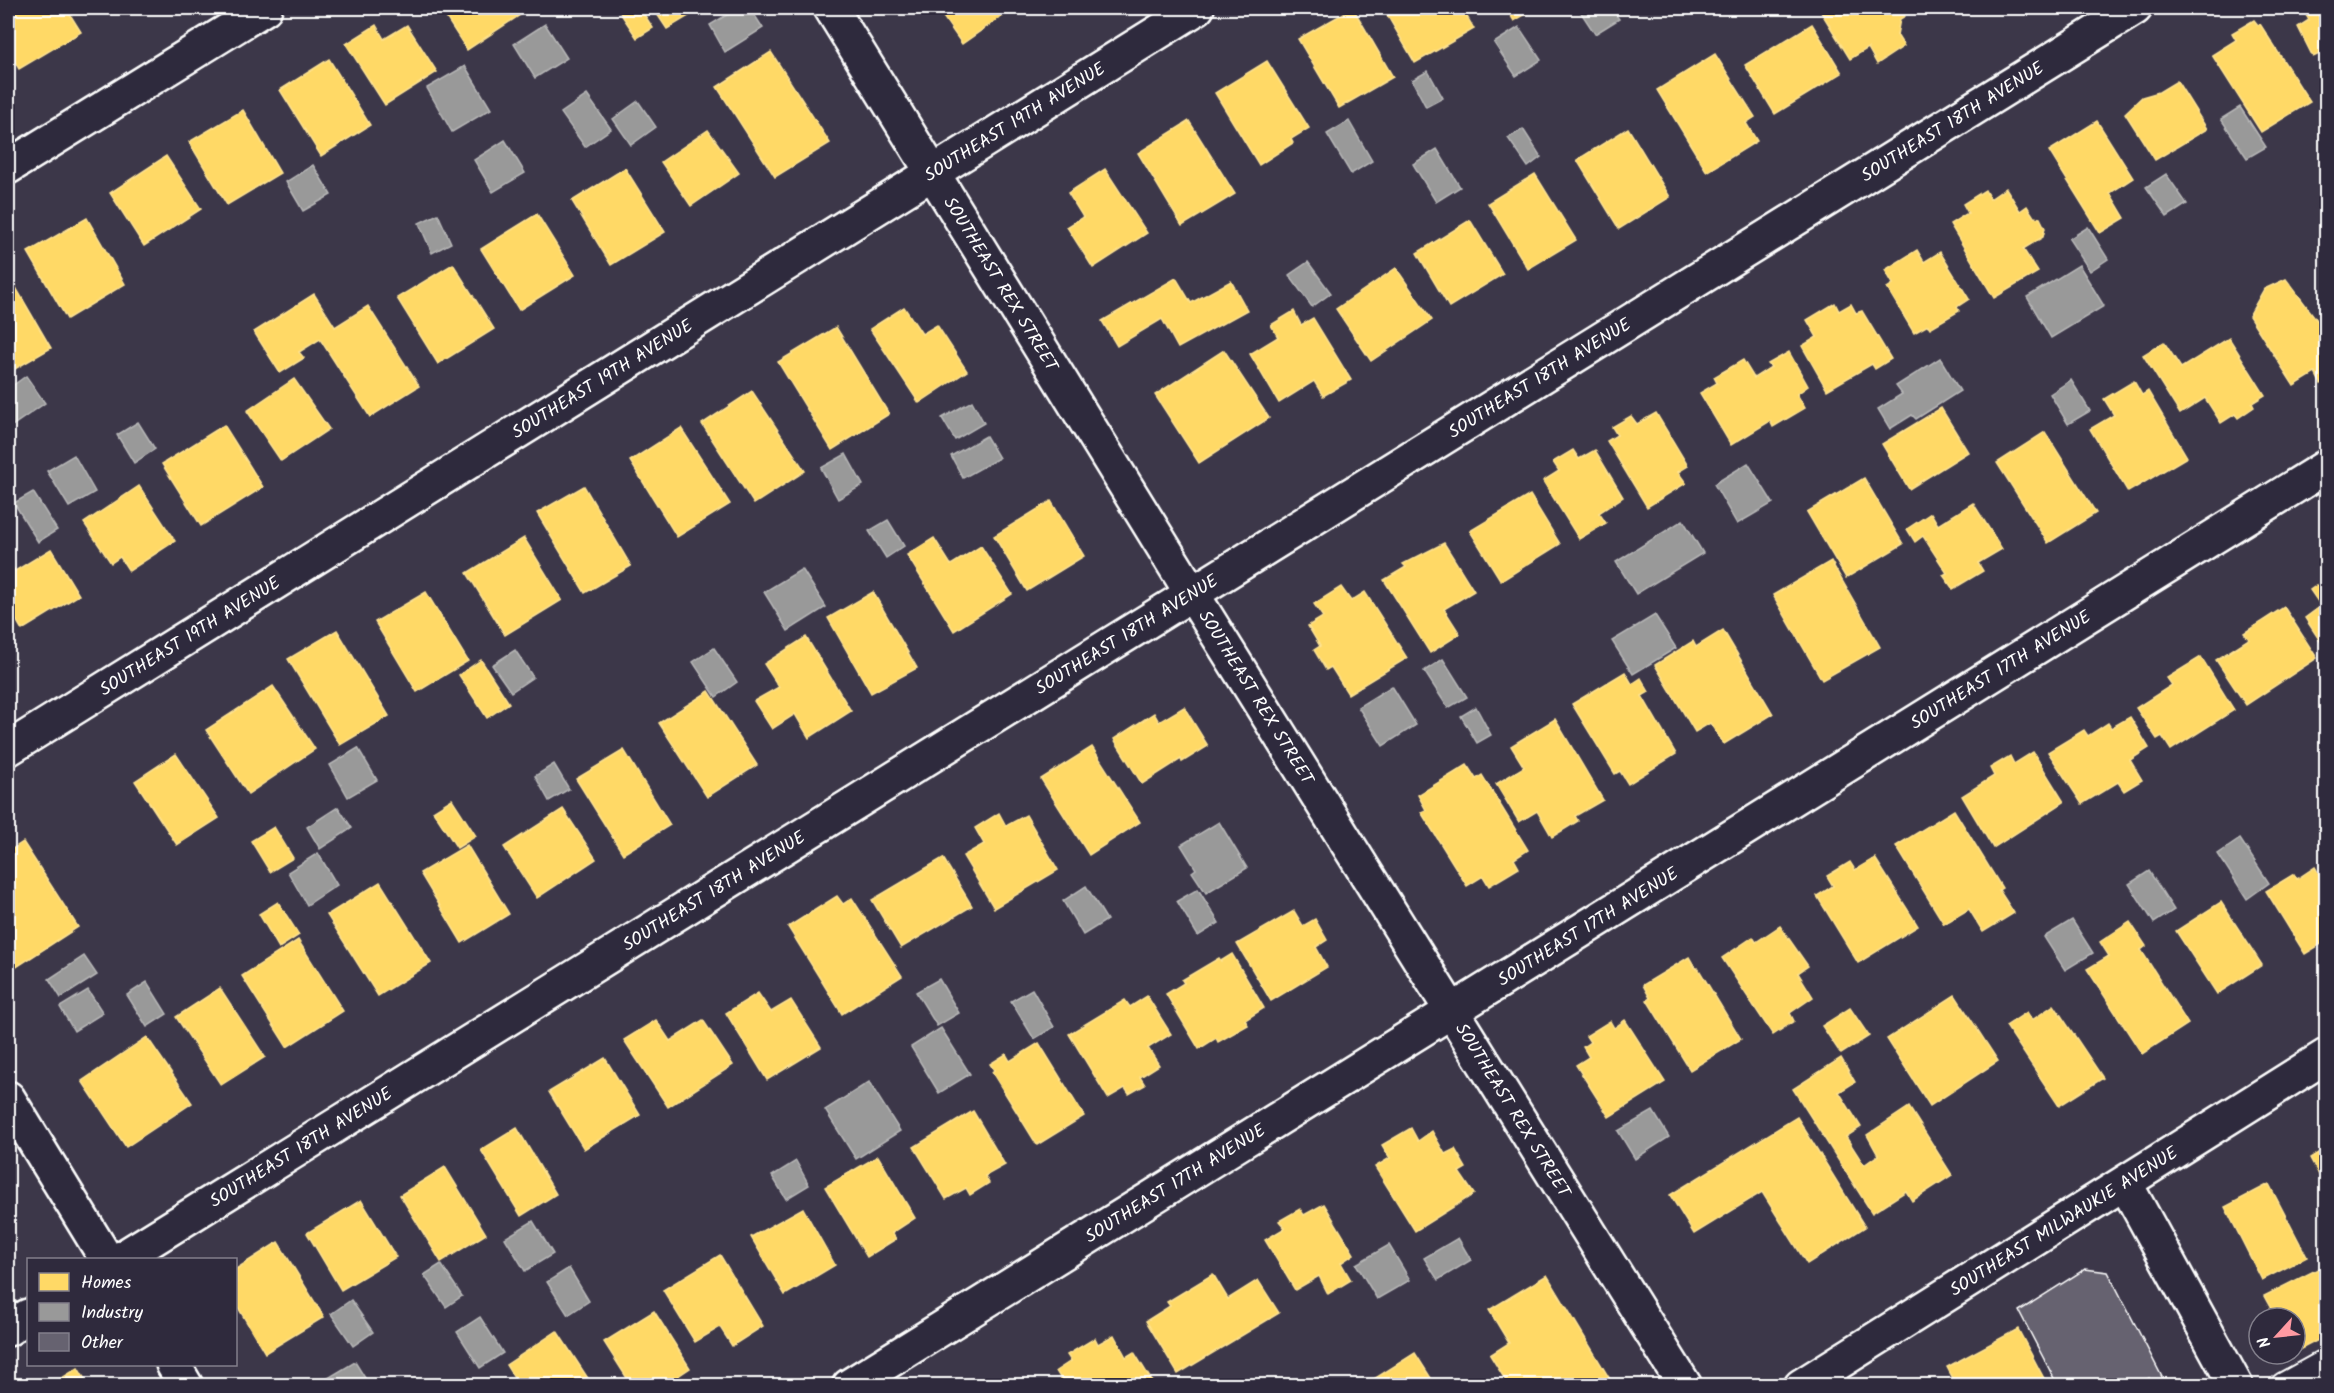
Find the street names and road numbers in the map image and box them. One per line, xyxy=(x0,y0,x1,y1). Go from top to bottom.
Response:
street label: SOUTHEAST 19TH AVENUE xyxy=(919,55,1112,191)
street label: SOUTHEAST 18TH AVENUE xyxy=(1856,55,2051,191)
street label: SOUTHEAST REX STREET xyxy=(935,191,1066,379)
street label: SOUTHEAST 18TH AVENUE xyxy=(1443,311,1638,447)
street label: SOUTHEAST 19TH AVENUE xyxy=(507,312,700,448)
street label: SOUTHEAST 18TH AVENUE xyxy=(1030,567,1225,704)
street label: SOUTHEAST 19TH AVENUE xyxy=(94,569,287,705)
street label: SOUTHEAST 17TH AVENUE xyxy=(1905,603,2098,738)
street label: SOUTHEAST REX STREET xyxy=(1190,605,1321,792)
street label: SOUTHEAST 18TH AVENUE xyxy=(617,824,812,960)
street label: SOUTHEAST 17TH AVENUE xyxy=(1492,860,1685,995)
street label: SOUTHEAST REX STREET xyxy=(1447,1018,1578,1205)
street label: SOUTHEAST 18TH AVENUE xyxy=(204,1080,399,1216)
street label: SOUTHEAST 17TH AVENUE xyxy=(1080,1117,1272,1252)
street label: SOUTHEAST MILWAUKIE AVENUE xyxy=(1944,1139,2185,1305)

